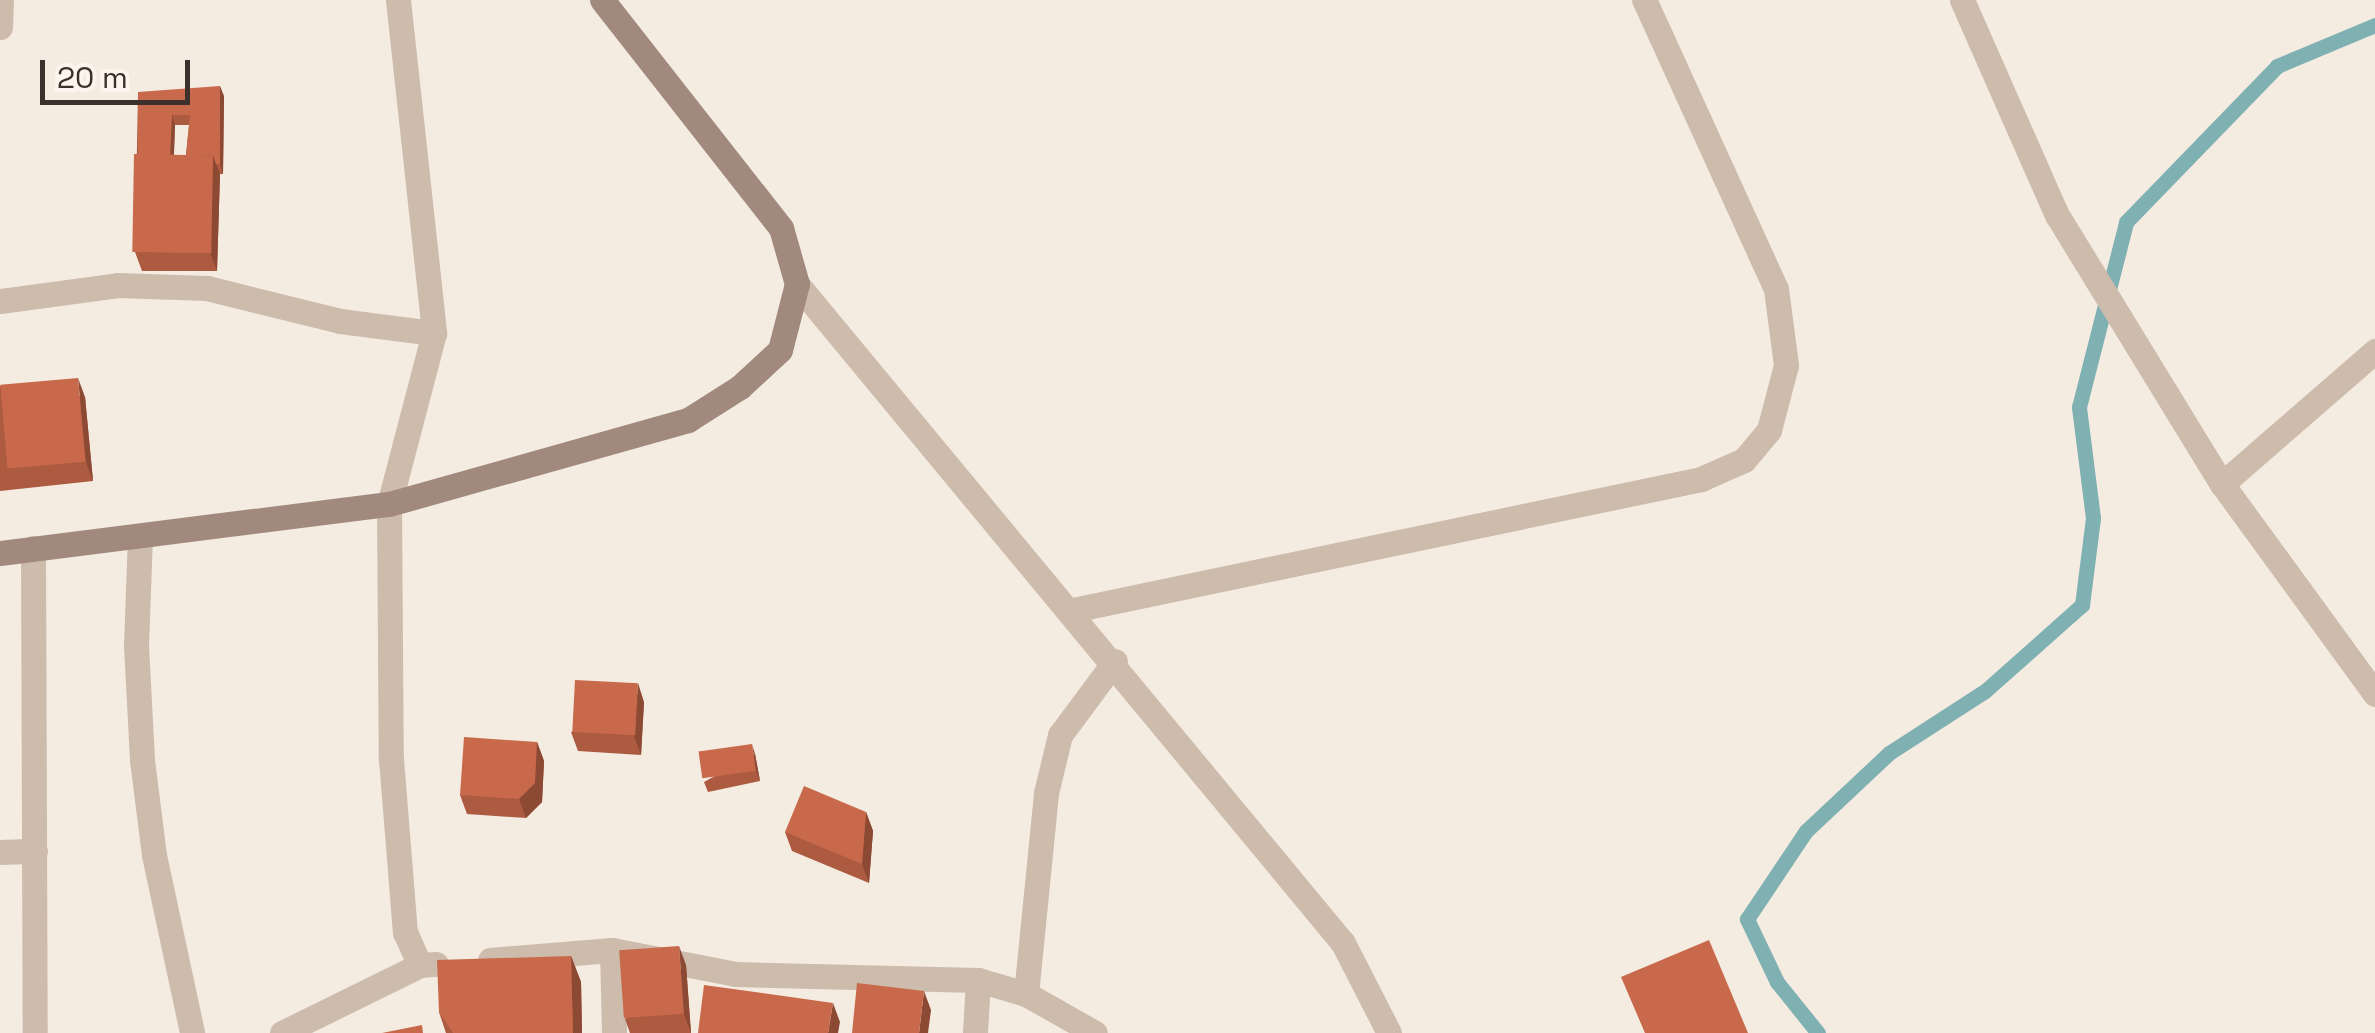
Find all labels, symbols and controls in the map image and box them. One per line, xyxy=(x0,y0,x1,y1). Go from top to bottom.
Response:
scale bar xyxy=(45,40,195,102)
text: 20 m xyxy=(57,58,128,97)

